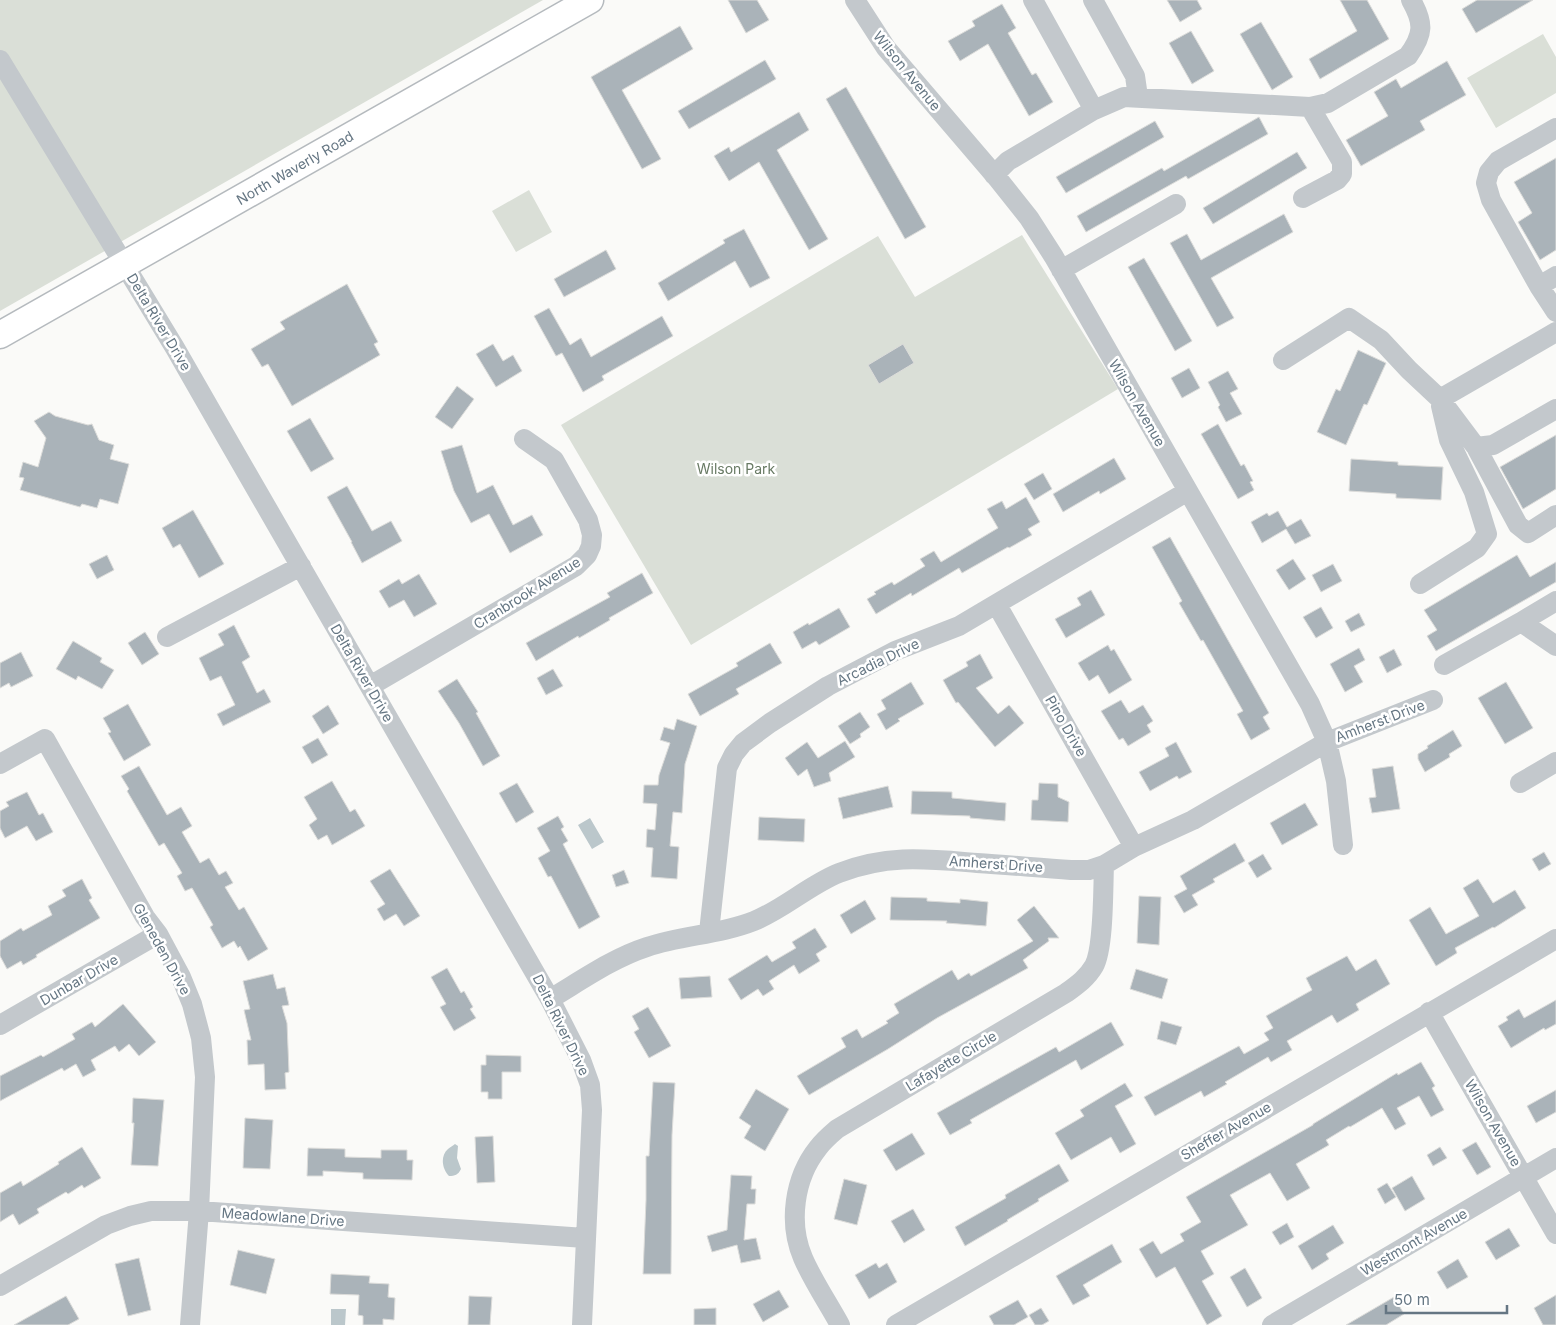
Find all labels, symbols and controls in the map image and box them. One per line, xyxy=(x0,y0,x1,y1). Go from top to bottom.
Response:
street label: Wilson Avenue xyxy=(870,27,945,114)
street label: North Waverly Road xyxy=(233,127,356,208)
street label: Delta River Drive xyxy=(124,270,195,373)
street label: Wilson Avenue xyxy=(1106,356,1169,449)
park label: Wilson Park xyxy=(697,460,776,477)
street label: Cranbrook Avenue xyxy=(470,553,583,632)
street label: Delta River Drive xyxy=(327,621,397,725)
street label: Arcadia Drive xyxy=(834,634,922,689)
street label: Pino Drive xyxy=(1042,692,1091,759)
street label: Amherst Drive xyxy=(1333,696,1427,745)
street label: Amherst Drive xyxy=(948,852,1044,875)
street label: Gleneden Drive xyxy=(130,900,195,998)
street label: Dunbar Drive xyxy=(37,950,121,1009)
street label: Delta River Drive xyxy=(530,971,593,1078)
street label: Lafayette Circle xyxy=(902,1027,999,1094)
street label: Wilson Avenue xyxy=(1462,1076,1525,1169)
street label: Sheffer Avenue xyxy=(1178,1098,1274,1163)
street label: Meadowlane Drive xyxy=(221,1204,345,1229)
street label: Westmont Avenue xyxy=(1358,1204,1470,1279)
scale bar xyxy=(1386,1282,1507,1314)
text: 50 m xyxy=(1394,1290,1430,1309)

